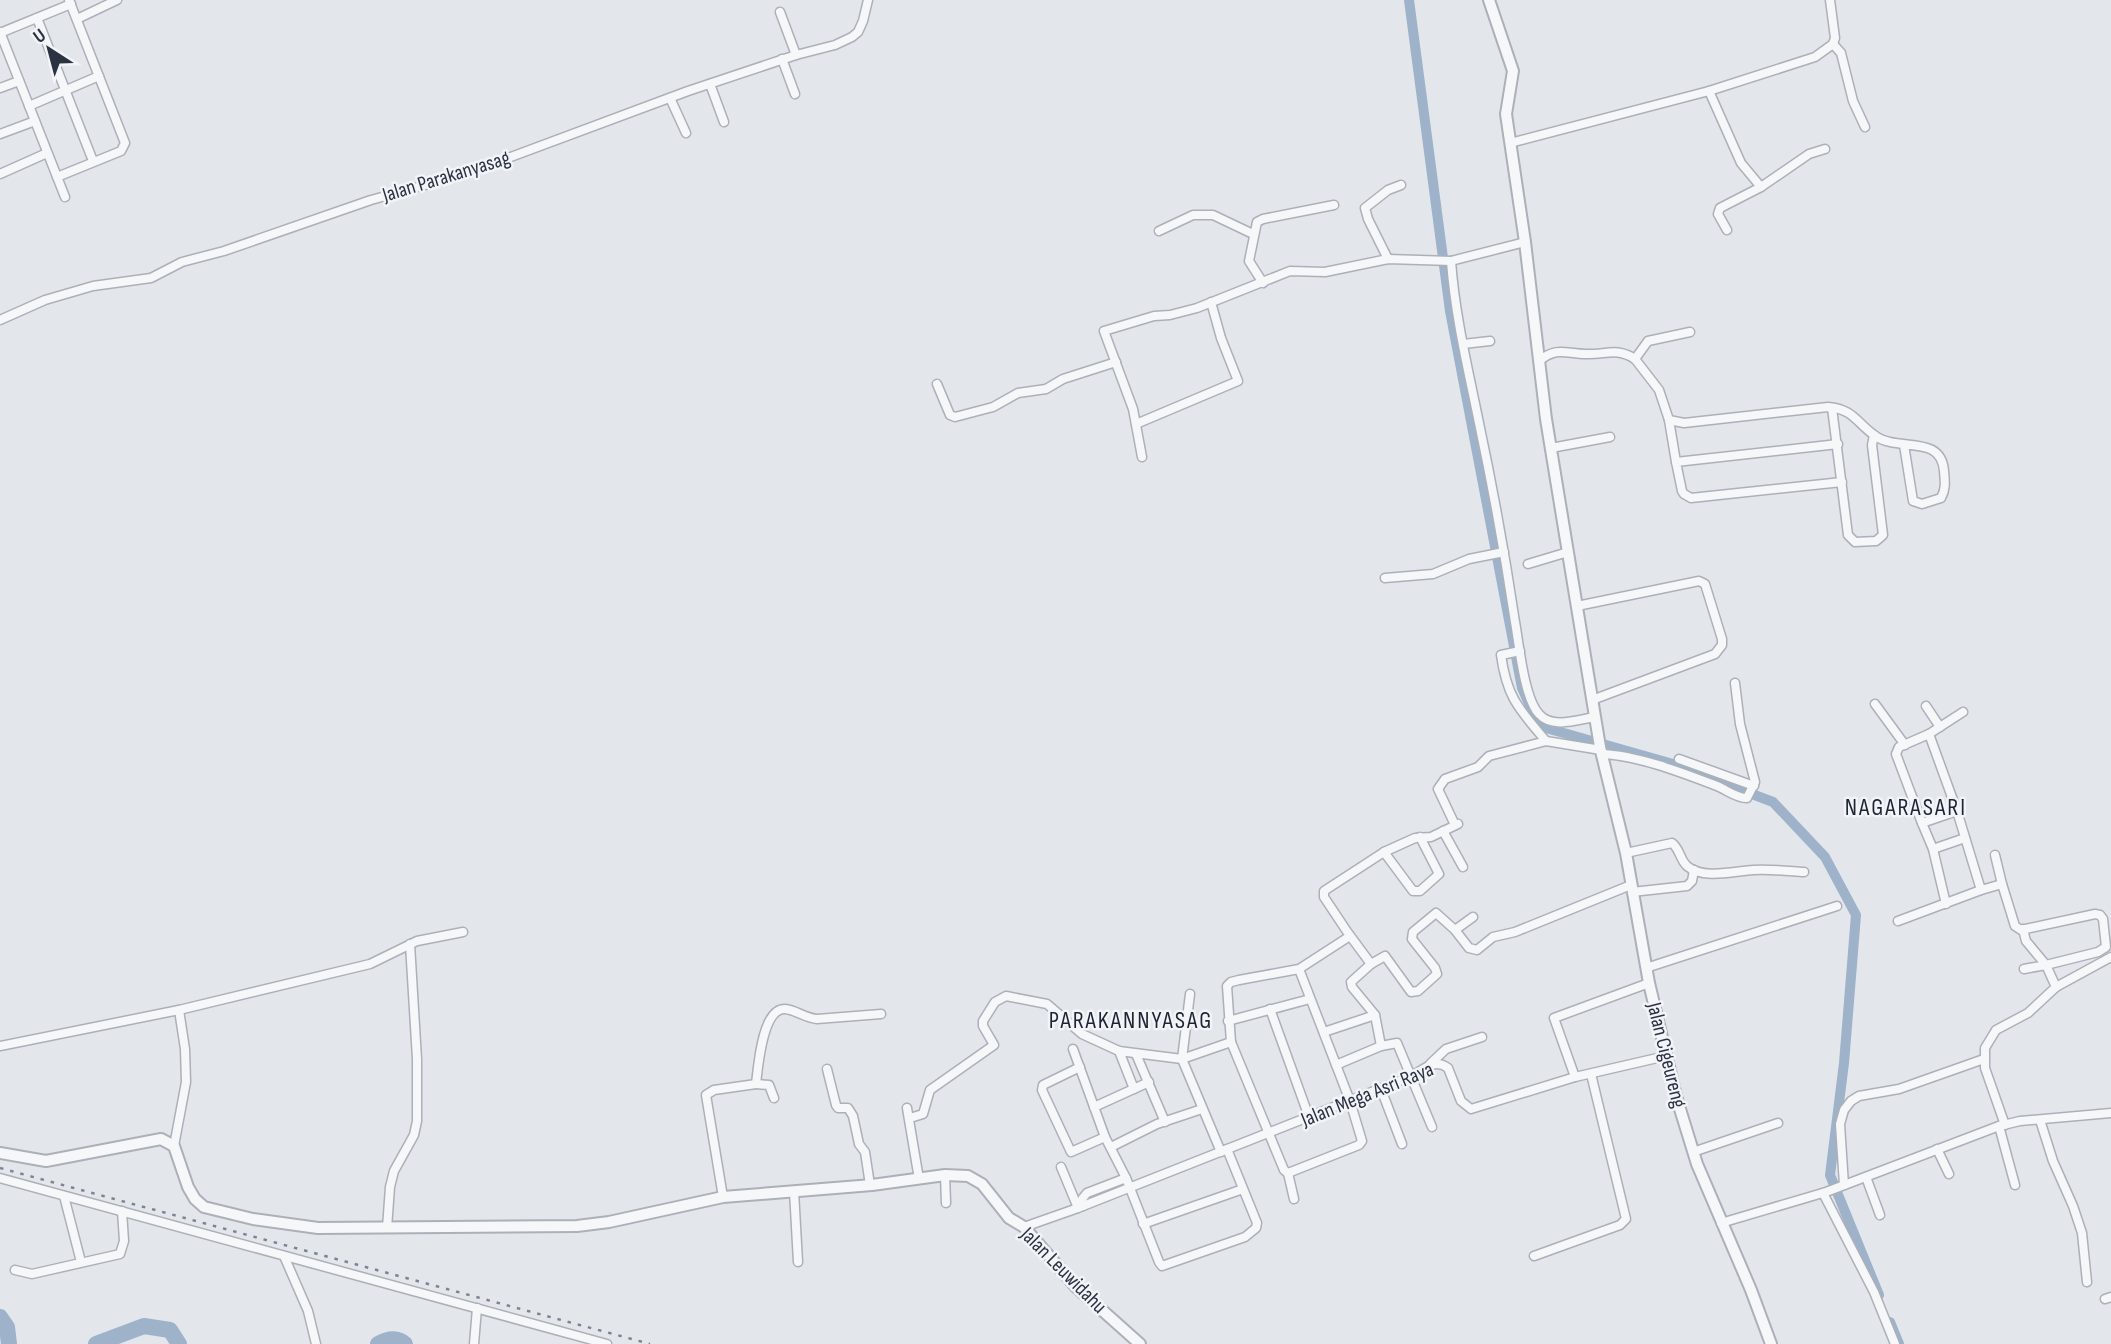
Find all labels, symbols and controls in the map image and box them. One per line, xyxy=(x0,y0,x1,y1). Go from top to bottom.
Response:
north arrow xyxy=(14,14,84,84)
text: U xyxy=(29,24,51,49)
street label: Jalan Parakanyasag xyxy=(378,145,513,208)
district label: NAGARASARI xyxy=(1845,793,1967,822)
street label: Jalan Cigeureng xyxy=(1641,999,1692,1110)
district label: PARAKANNYASAG xyxy=(1049,1006,1213,1035)
street label: Jalan Mega Asri Raya xyxy=(1297,1057,1437,1133)
street label: Jalan Leuwidahu xyxy=(1015,1221,1112,1319)

